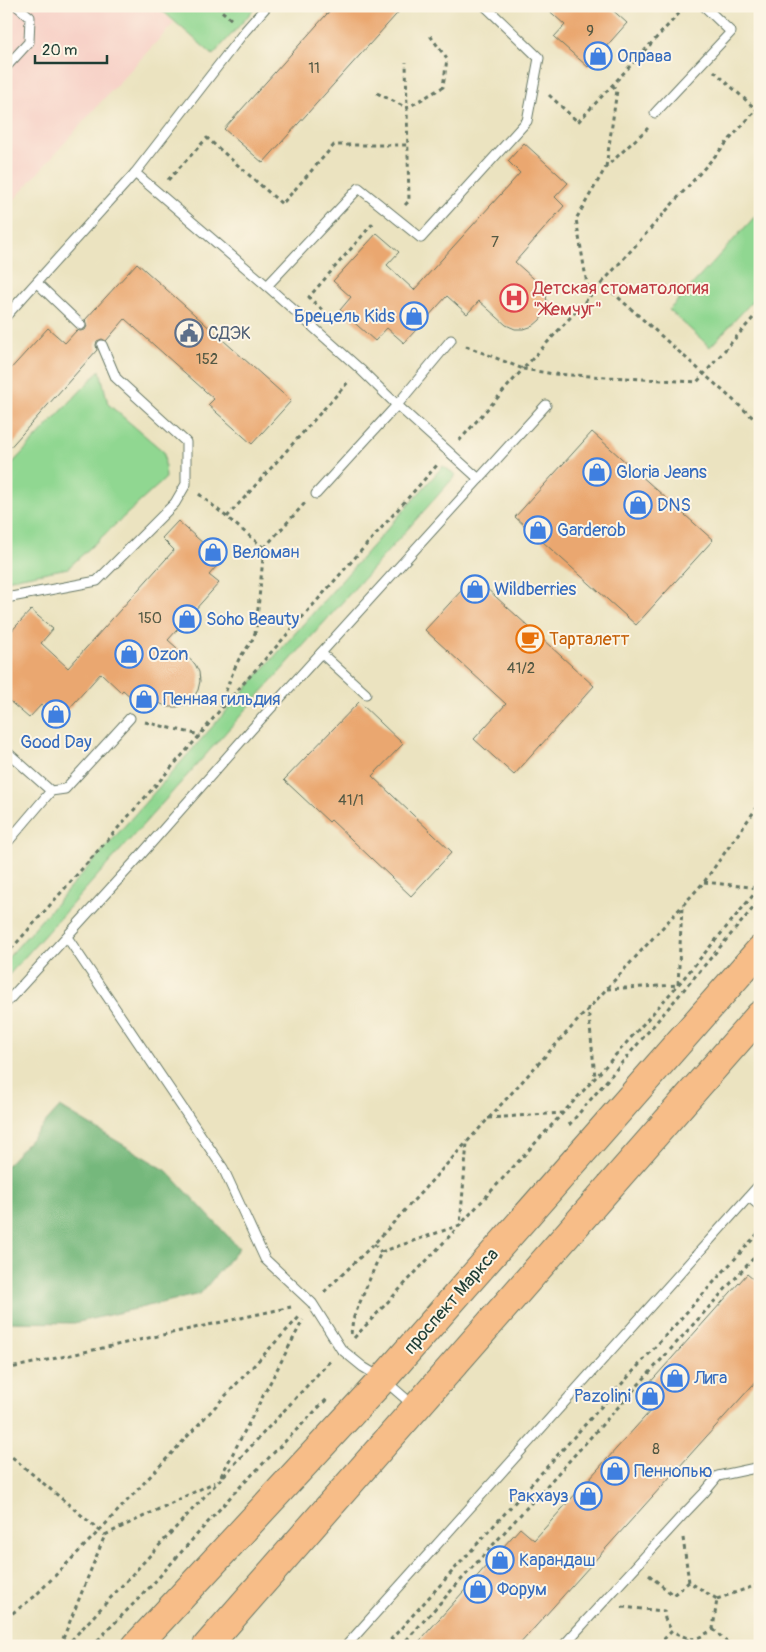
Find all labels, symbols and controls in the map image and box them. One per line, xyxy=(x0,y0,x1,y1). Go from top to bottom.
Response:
house number: 9 xyxy=(586,22,594,41)
scale bar xyxy=(35,32,108,64)
text: 20 m xyxy=(42,41,77,60)
shop icon: Оправа xyxy=(583,41,613,71)
place label: Оправа xyxy=(617,45,672,68)
house number: 11 xyxy=(308,59,320,78)
house number: 7 xyxy=(491,233,499,252)
place label: Детская стоматология "Жемчуг" xyxy=(532,277,709,321)
hospital icon: Детская стоматология "Жемчуг" xyxy=(499,283,529,313)
shop icon: Брецель Kids xyxy=(399,301,429,331)
place label: Брецель Kids xyxy=(294,305,395,328)
public building icon: СДЭК xyxy=(174,318,204,348)
place label: СДЭК xyxy=(208,322,251,345)
house number: 152 xyxy=(196,350,218,369)
shop icon: Gloria Jeans xyxy=(582,457,612,487)
place label: Gloria Jeans xyxy=(616,461,707,484)
shop icon: DNS xyxy=(623,490,653,520)
place label: DNS xyxy=(657,494,691,517)
shop icon: Garderob xyxy=(523,515,553,545)
place label: Garderob xyxy=(557,519,626,542)
shop icon: Веломан xyxy=(198,537,228,567)
place label: Веломан xyxy=(232,541,299,564)
shop icon: Wildberries xyxy=(460,574,490,604)
place label: Wildberries xyxy=(494,578,576,601)
shop icon: Soho Beauty xyxy=(172,604,202,634)
place label: Soho Beauty xyxy=(206,608,300,631)
house number: 150 xyxy=(138,609,162,628)
cafe icon: Тарталетт xyxy=(515,624,545,654)
place label: Тарталетт xyxy=(549,628,630,651)
shop icon: Ozon xyxy=(114,639,144,669)
place label: Ozon xyxy=(148,643,188,666)
house number: 41/2 xyxy=(507,659,535,678)
shop icon: Пенная гильдия xyxy=(129,684,159,714)
place label: Пенная гильдия xyxy=(163,688,281,711)
shop icon: Good Day xyxy=(41,699,71,729)
place label: Good Day xyxy=(20,731,92,754)
house number: 41/1 xyxy=(338,791,364,810)
street label: проспект Маркса xyxy=(399,1243,504,1359)
shop icon: Лига xyxy=(660,1363,690,1393)
place label: Лига xyxy=(693,1367,727,1390)
shop icon: Pazolini xyxy=(635,1381,665,1411)
place label: Pazolini xyxy=(574,1385,631,1408)
house number: 8 xyxy=(652,1440,660,1459)
shop icon: Пеннопью xyxy=(600,1456,630,1486)
place label: Пеннопью xyxy=(634,1460,713,1483)
shop icon: Ракхауз xyxy=(573,1481,603,1511)
place label: Ракхауз xyxy=(509,1485,569,1508)
shop icon: Карандаш xyxy=(485,1545,515,1575)
place label: Карандаш xyxy=(519,1549,595,1572)
shop icon: Форум xyxy=(463,1574,493,1604)
place label: Форум xyxy=(497,1578,547,1601)

